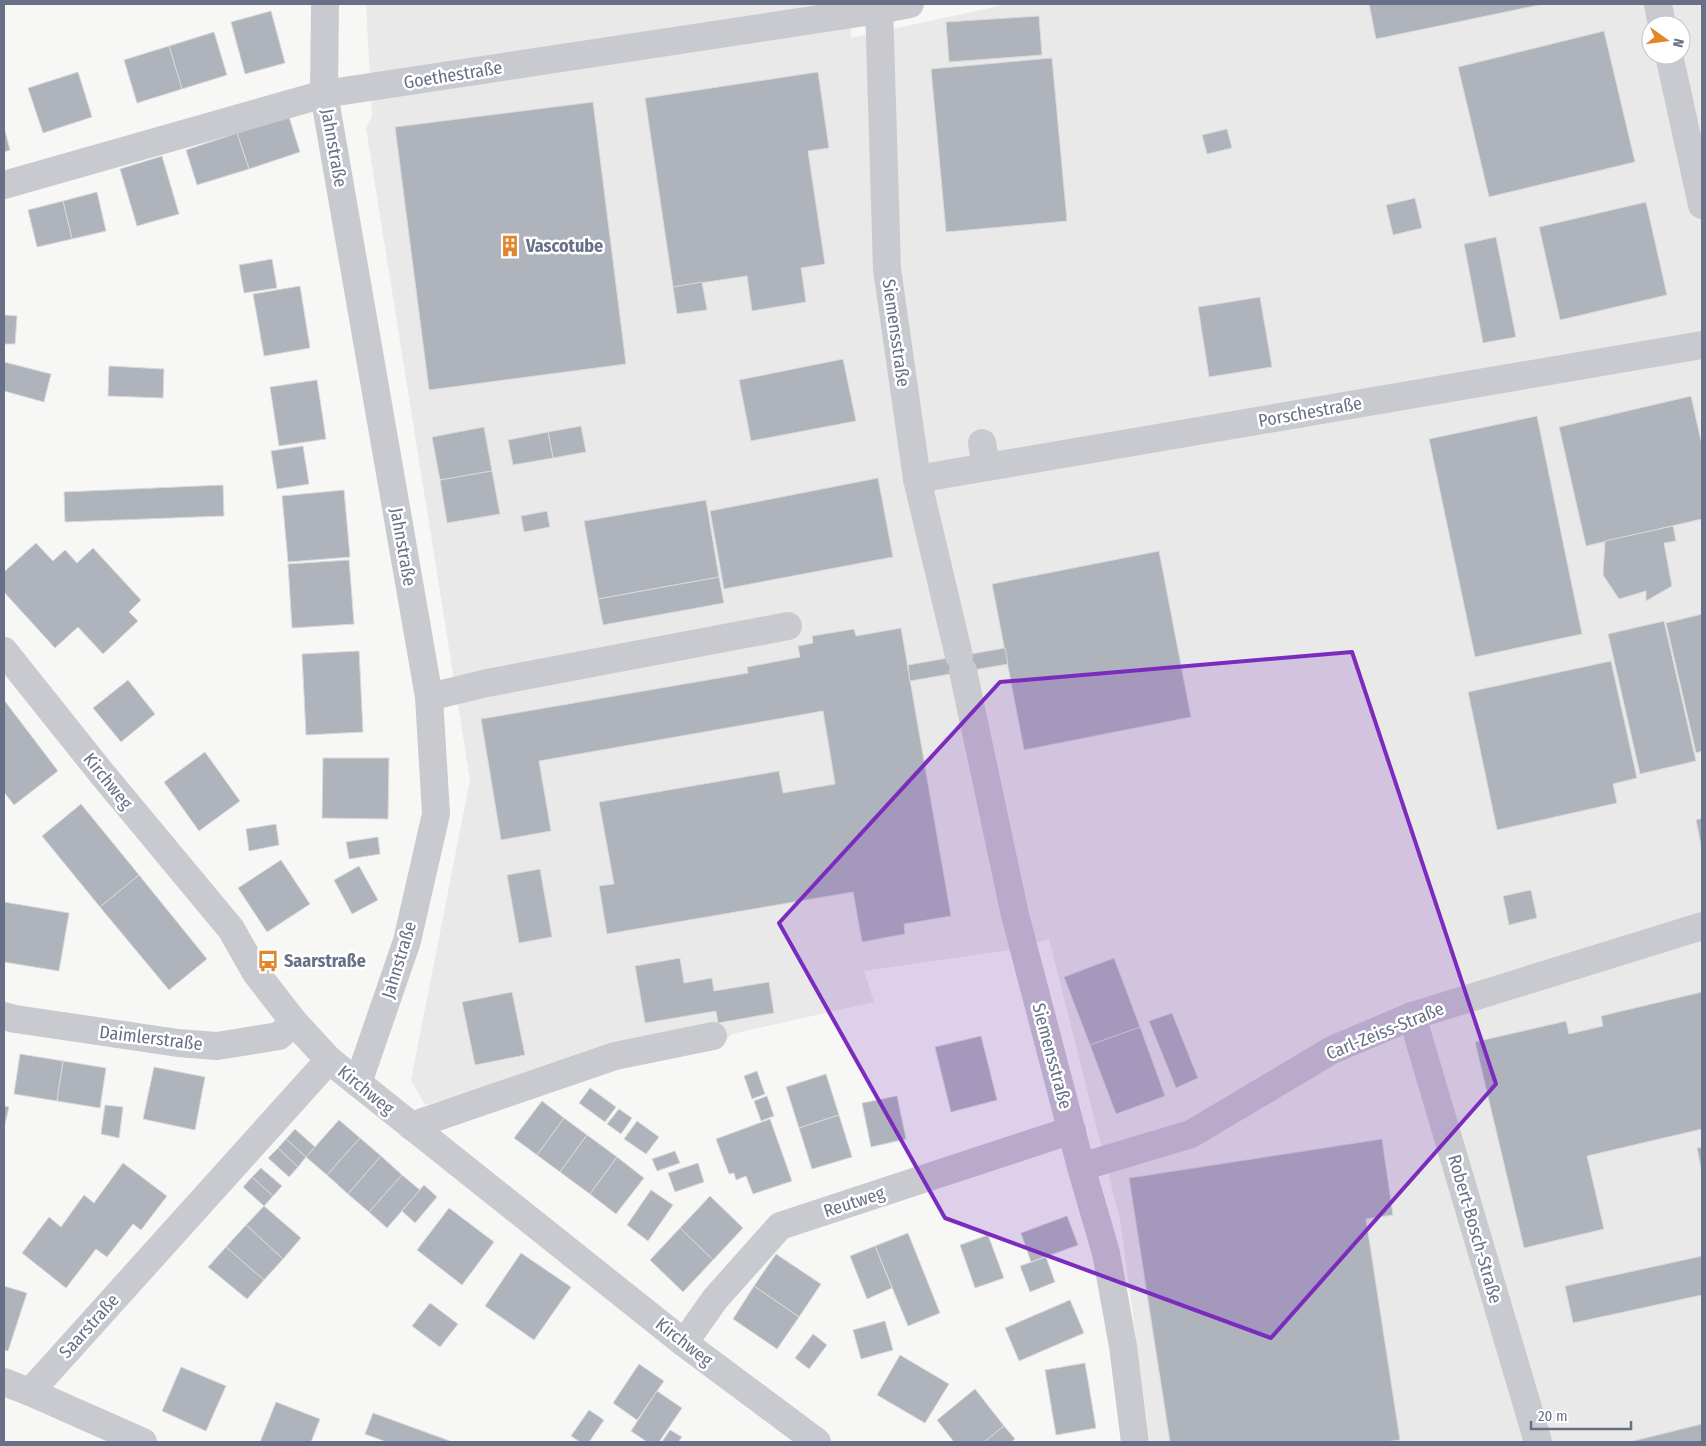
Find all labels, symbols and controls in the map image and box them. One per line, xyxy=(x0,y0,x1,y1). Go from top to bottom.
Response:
north arrow xyxy=(1641,15,1691,65)
text: N xyxy=(1669,37,1687,49)
street label: Goethestraße xyxy=(402,56,504,94)
street label: Jahnstraße xyxy=(316,107,352,189)
building icon: Vascotube xyxy=(497,233,523,259)
place label: Vascotube xyxy=(525,235,603,257)
street label: Siemensstraße xyxy=(878,278,914,388)
street label: Porschestraße xyxy=(1256,392,1364,432)
street label: Jahnstraße xyxy=(385,506,421,588)
street label: Kirchweg xyxy=(79,748,138,814)
street label: Jahnstraße xyxy=(377,919,421,1001)
bus stop icon: Saarstraße xyxy=(255,948,281,974)
place label: Saarstraße xyxy=(284,950,366,972)
street label: Carl-Zeiss-Straße xyxy=(1323,997,1447,1065)
street label: Siemensstraße xyxy=(1027,1001,1077,1111)
street label: Daimlerstraße xyxy=(98,1021,204,1055)
street label: Kirchweg xyxy=(333,1061,399,1120)
street label: Robert-Bosch-Straße xyxy=(1443,1152,1507,1306)
street label: Reutweg xyxy=(821,1182,888,1222)
street label: Saarstraße xyxy=(54,1289,124,1363)
street label: Kirchweg xyxy=(651,1313,717,1371)
scale bar xyxy=(1531,1398,1631,1430)
text: 20 m xyxy=(1538,1407,1568,1425)

